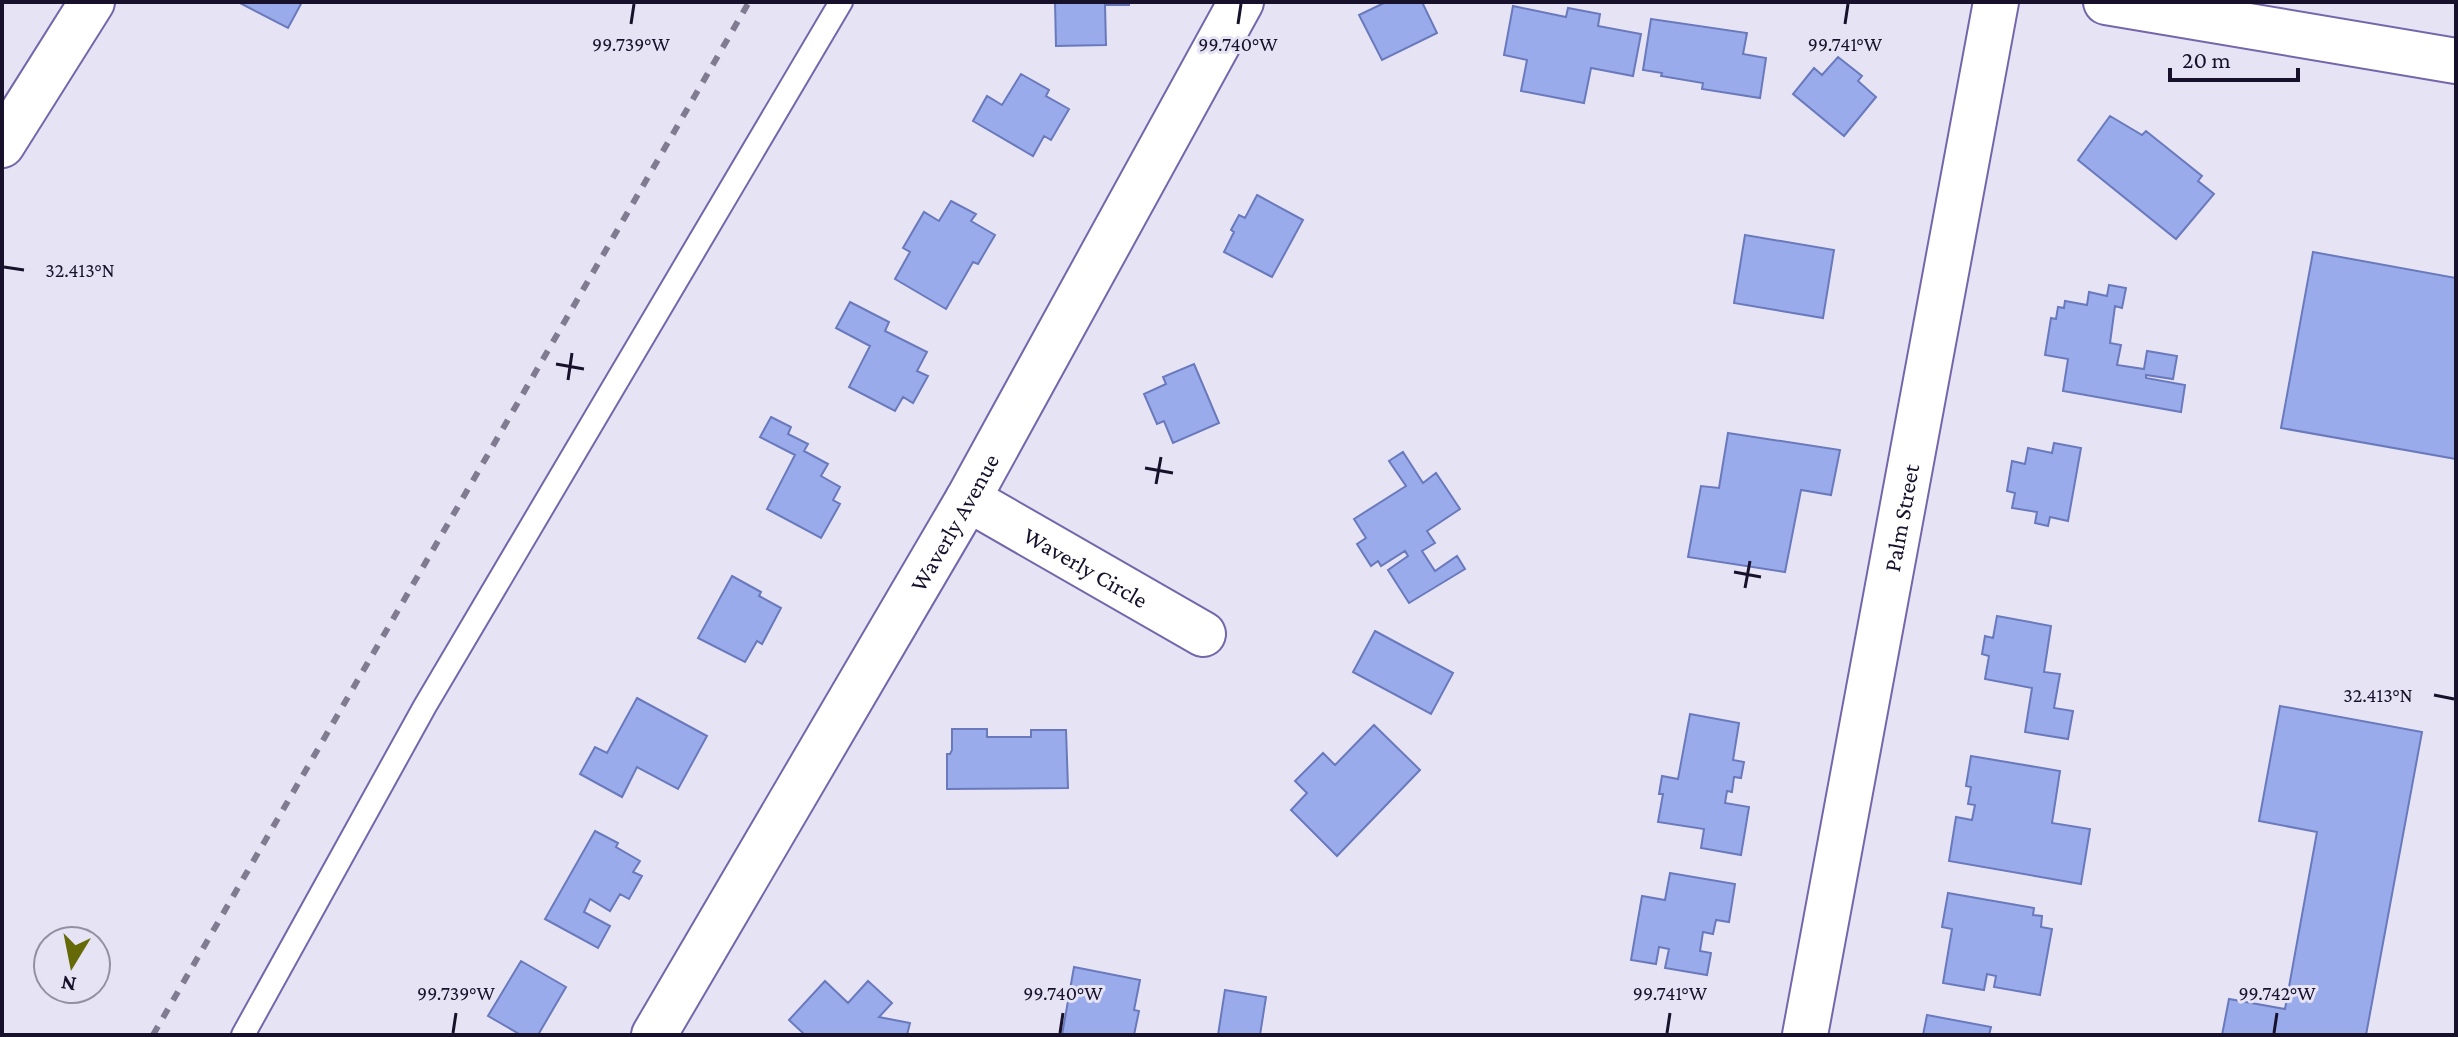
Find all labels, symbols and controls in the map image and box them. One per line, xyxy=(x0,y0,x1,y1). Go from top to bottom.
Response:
scale bar xyxy=(2170,32,2298,82)
text: 99.739°W xyxy=(592,33,671,55)
text: 99.740°W xyxy=(1198,33,1278,55)
text: 99.741°W xyxy=(1808,33,1883,55)
text: 20 m xyxy=(2182,46,2231,73)
text: 32.413°N xyxy=(45,259,115,281)
street label: Waverly Avenue xyxy=(904,449,1004,596)
street label: Palm Street xyxy=(1877,461,1924,574)
street label: Waverly Circle xyxy=(1019,520,1153,613)
text: 32.413°N xyxy=(2343,684,2413,706)
north arrow xyxy=(32,925,112,1005)
text: N xyxy=(59,971,78,998)
text: 99.739°W xyxy=(417,982,496,1004)
text: 99.740°W xyxy=(1023,982,1103,1004)
text: 99.741°W xyxy=(1633,982,1708,1004)
text: 99.742°W xyxy=(2238,982,2316,1004)

